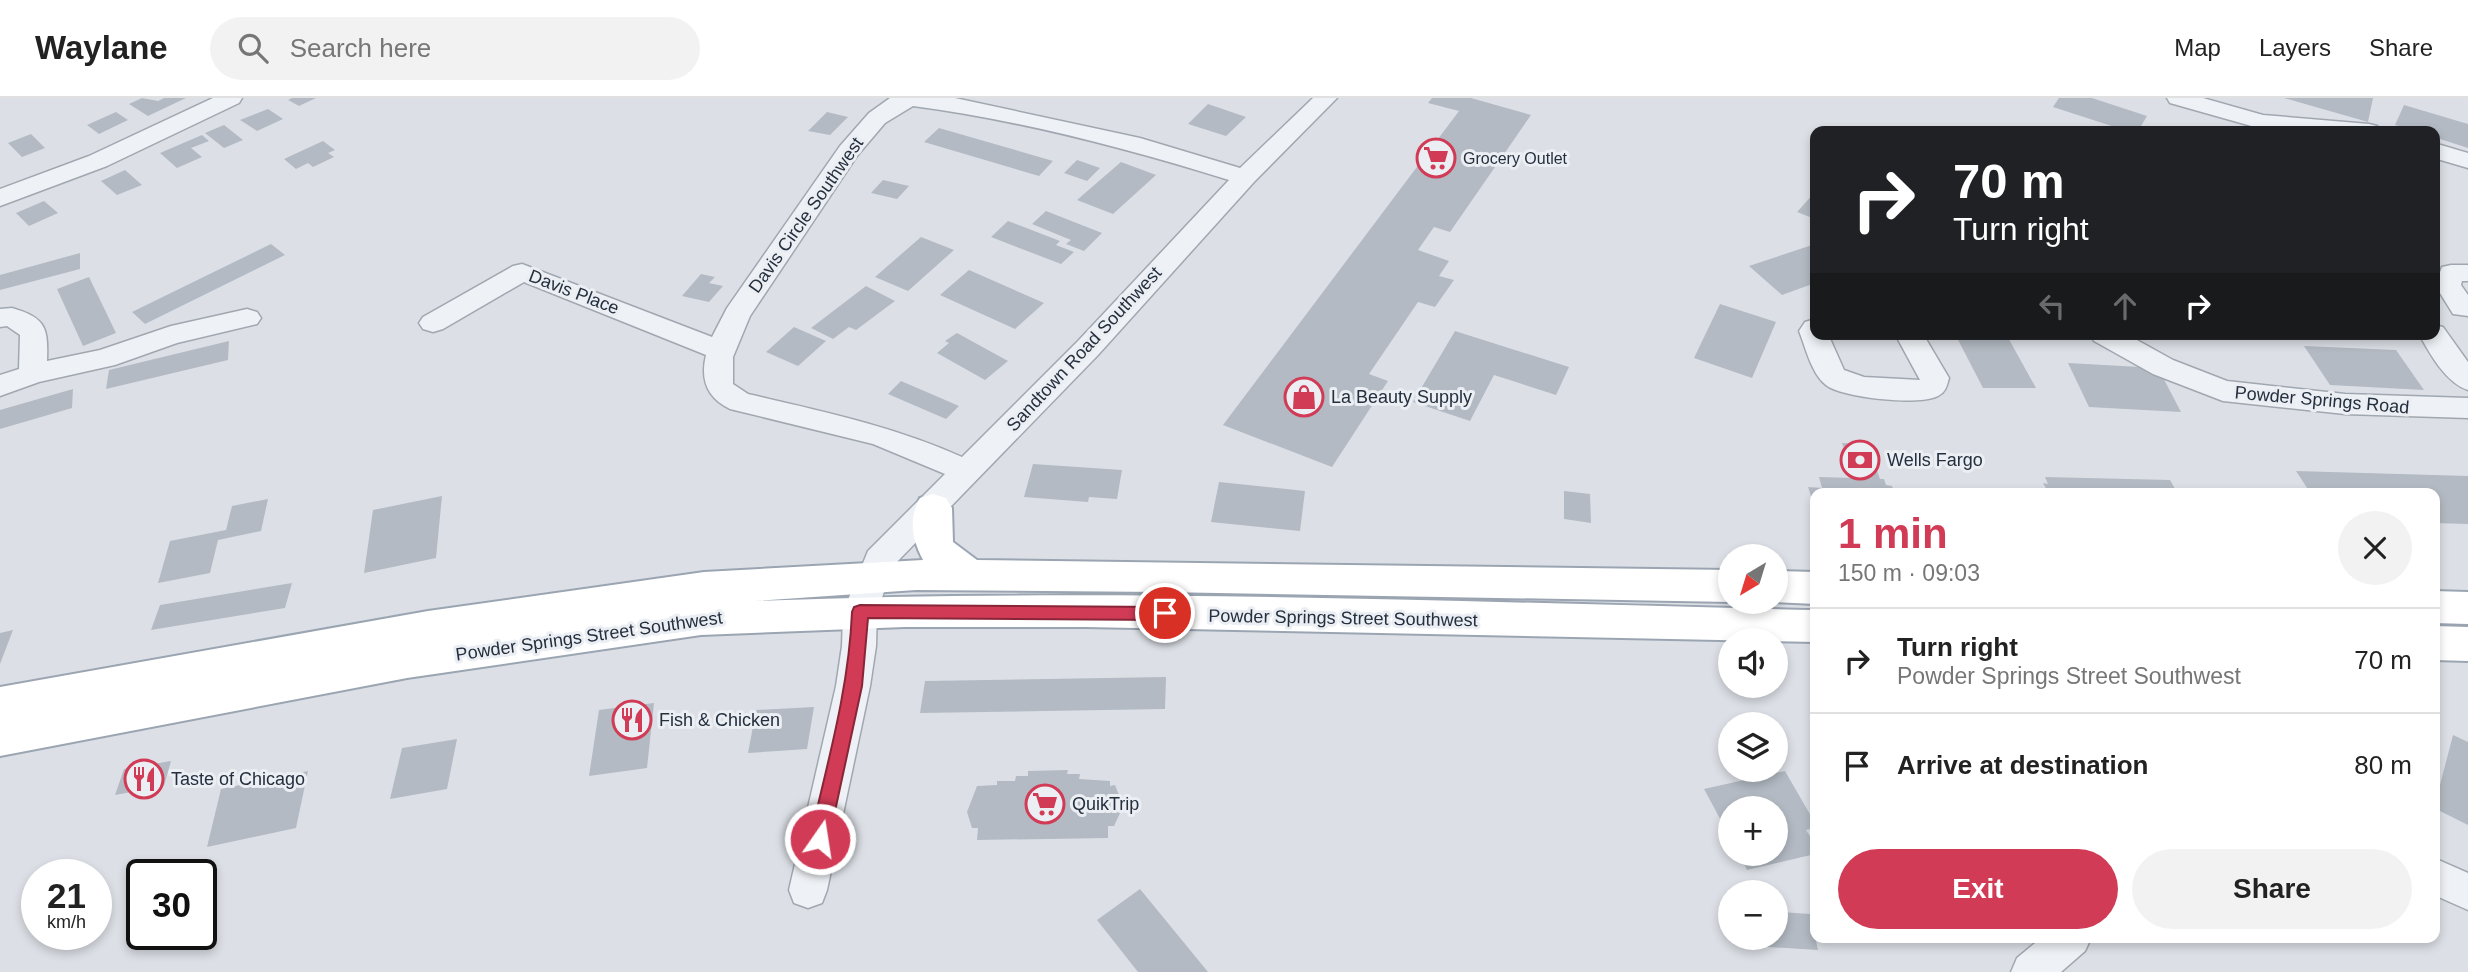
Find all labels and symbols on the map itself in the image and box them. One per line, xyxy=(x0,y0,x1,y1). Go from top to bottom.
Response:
street label: Davis Circle Southwest xyxy=(745,133,867,297)
supermarket icon: Grocery Outlet xyxy=(1415,137,1457,179)
place label: Grocery Outlet xyxy=(1463,150,1568,167)
street label: Sandtown Road Southwest xyxy=(1003,263,1165,435)
street label: Davis Place xyxy=(526,266,622,318)
shop icon: La Beauty Supply xyxy=(1283,376,1325,418)
street label: Powder Springs Road xyxy=(2234,382,2410,418)
place label: La Beauty Supply xyxy=(1331,387,1472,407)
bank icon: Wells Fargo xyxy=(1839,439,1881,481)
place label: Wells Fargo xyxy=(1887,450,1983,470)
north arrow xyxy=(1718,544,1788,614)
pin xyxy=(1135,583,1195,643)
street label: Powder Springs Street Southwest xyxy=(1208,606,1478,630)
street label: Powder Springs Street Southwest xyxy=(454,607,724,665)
restaurant icon: Fish & Chicken xyxy=(611,699,653,741)
place label: Fish & Chicken xyxy=(659,710,780,730)
restaurant icon: Taste of Chicago xyxy=(123,758,165,800)
place label: Taste of Chicago xyxy=(171,769,305,789)
supermarket icon: QuikTrip xyxy=(1024,783,1066,825)
place label: QuikTrip xyxy=(1072,794,1139,814)
position arrow xyxy=(783,802,857,876)
speed limit sign: 30 xyxy=(126,859,217,950)

